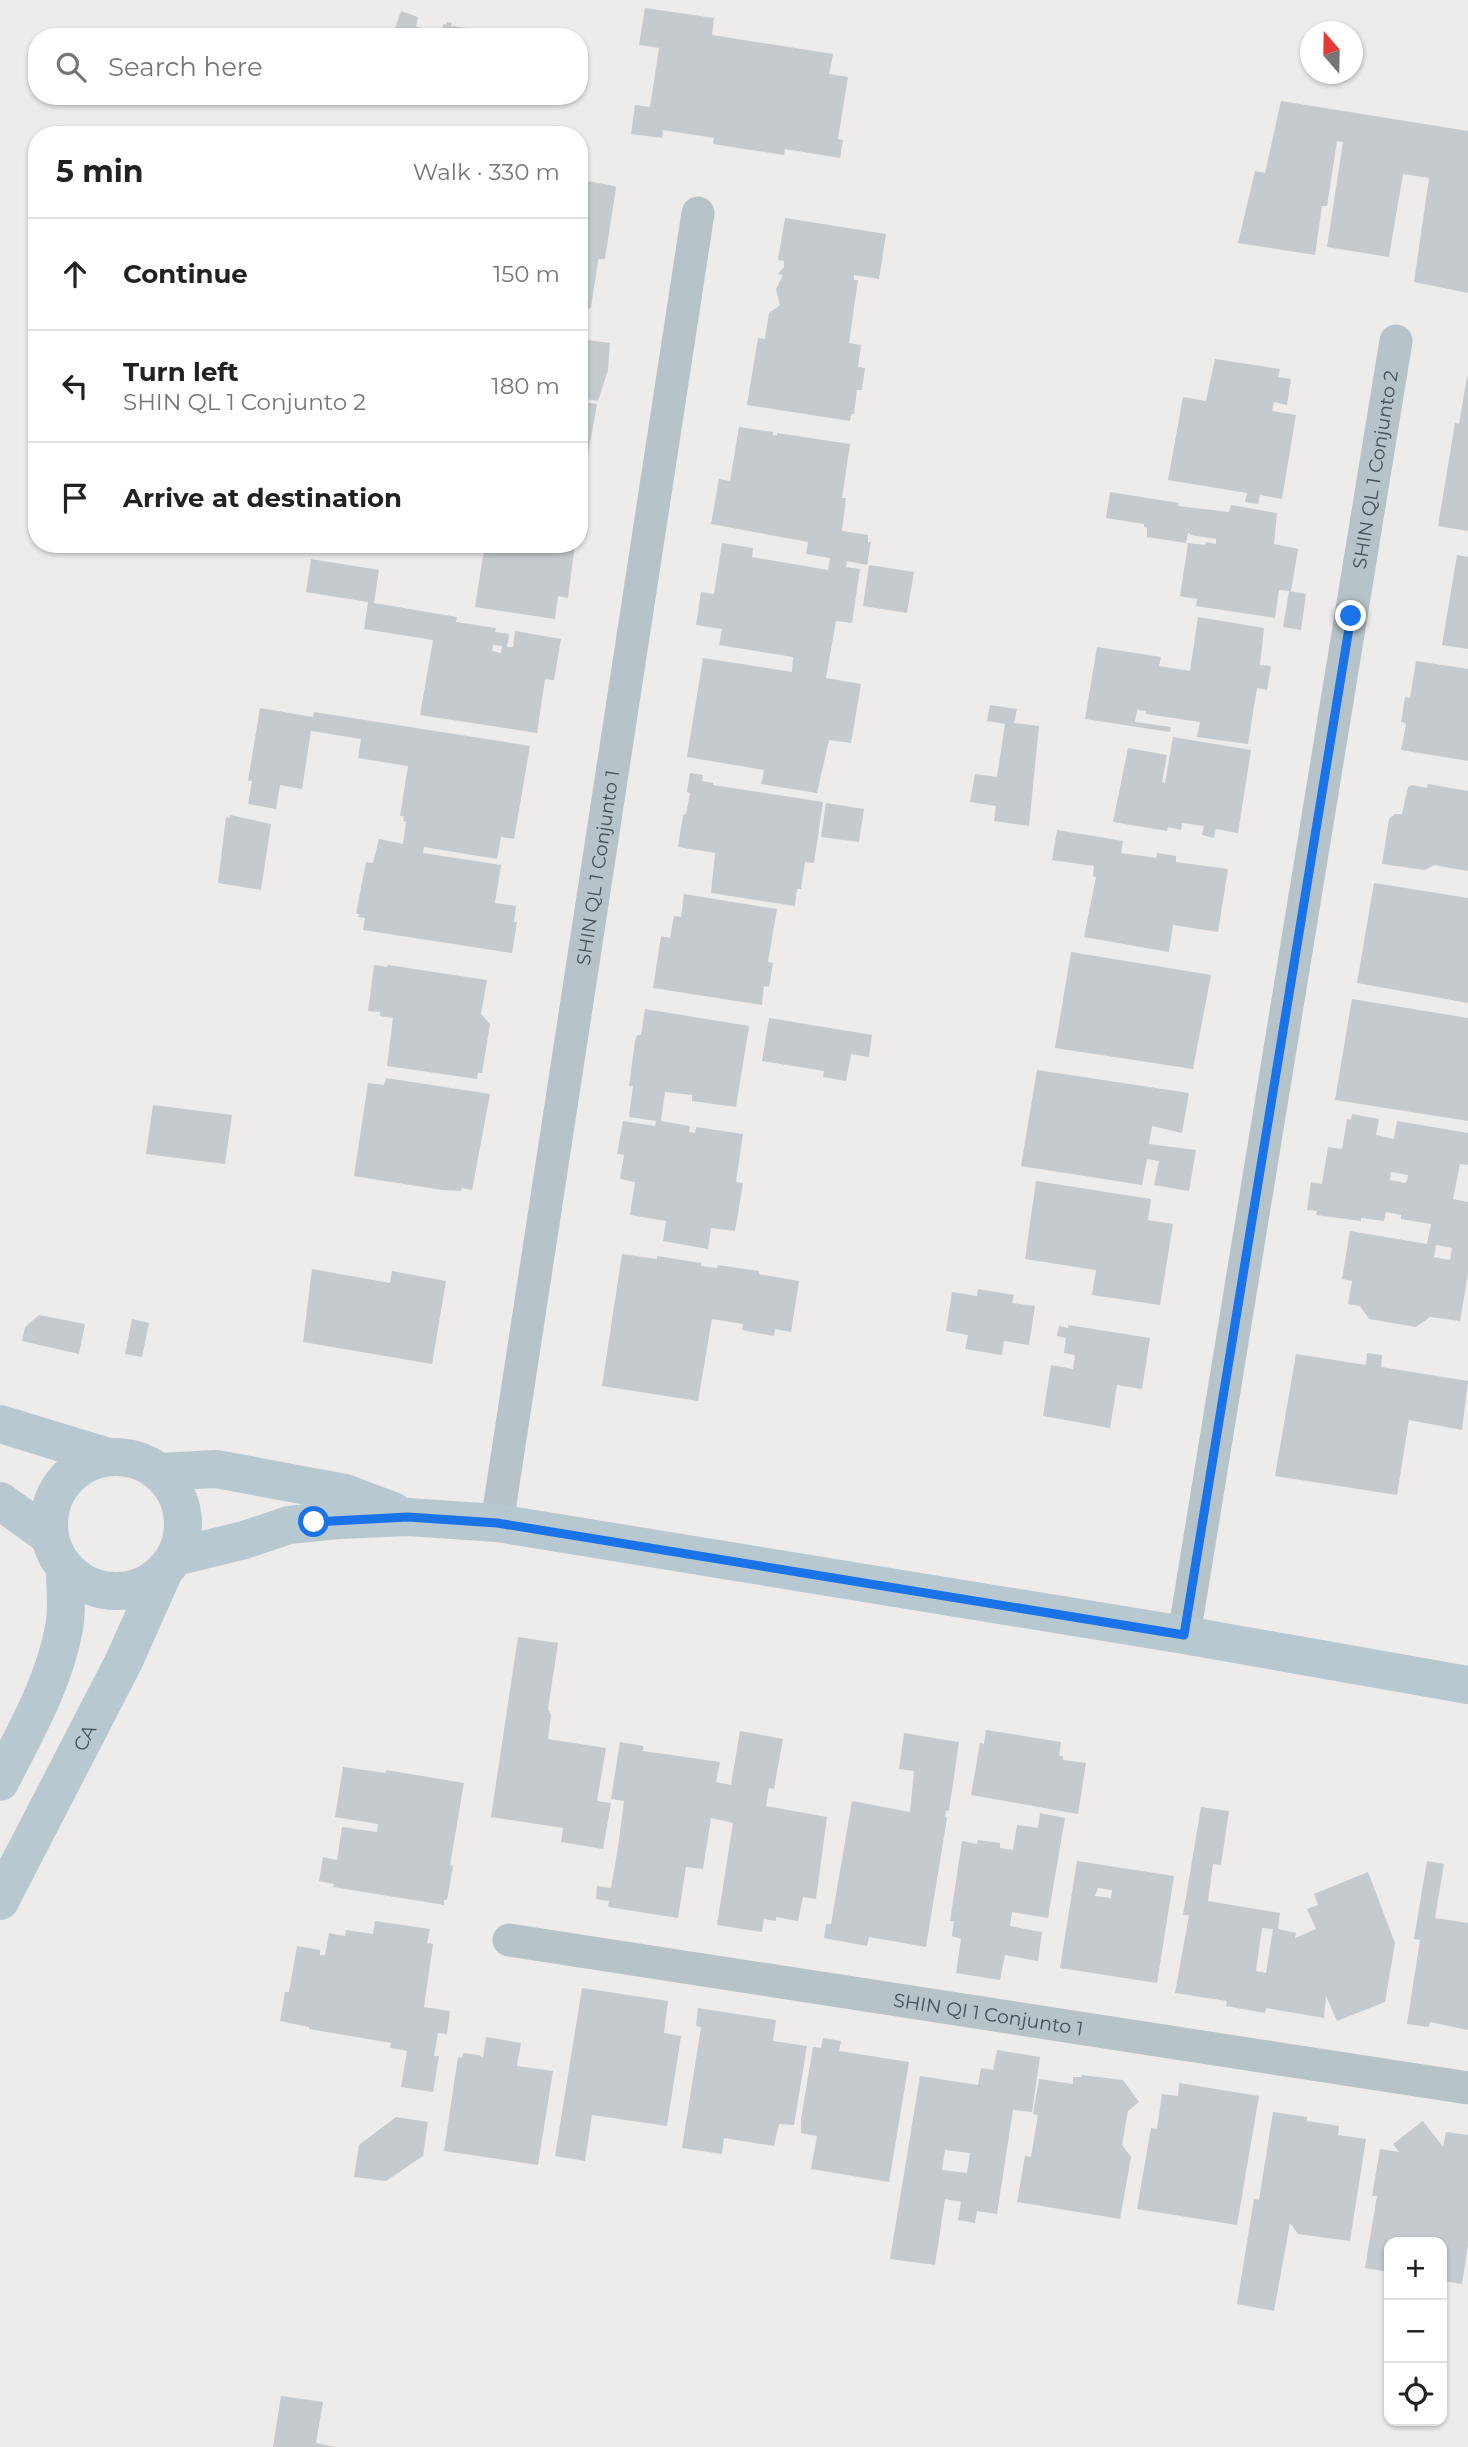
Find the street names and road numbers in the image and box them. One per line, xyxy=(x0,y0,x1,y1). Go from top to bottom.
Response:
street label: SHIN QL 1 Conjunto 2 xyxy=(1347,368,1403,571)
street label: SHIN QL 1 Conjunto 1 xyxy=(571,769,624,967)
street label: CA xyxy=(68,1720,101,1755)
street label: SHIN QI 1 Conjunto 1 xyxy=(892,1988,1085,2040)

